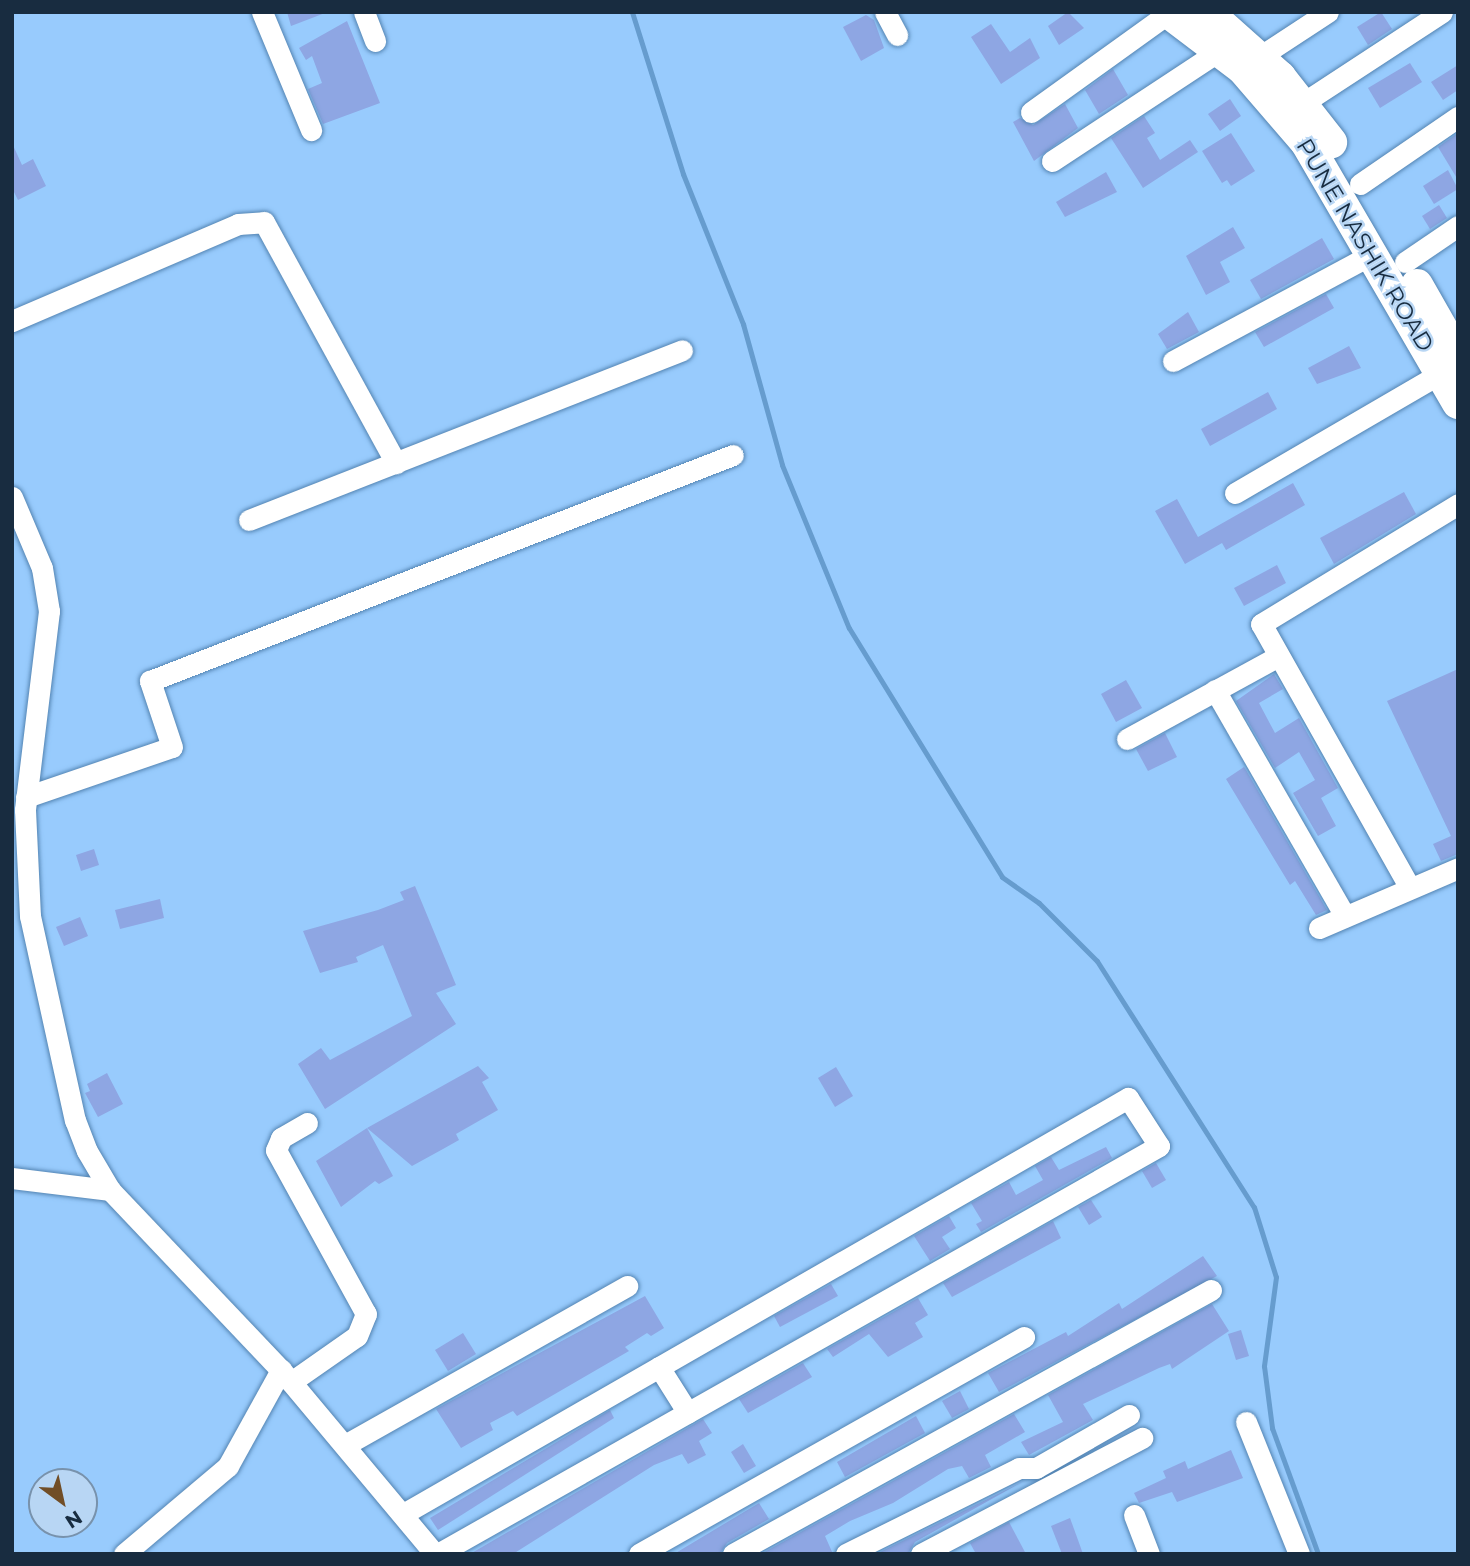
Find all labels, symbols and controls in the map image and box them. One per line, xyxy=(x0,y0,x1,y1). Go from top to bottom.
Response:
street label: PUNE NASHIK ROAD xyxy=(1291,134,1439,356)
north arrow xyxy=(28,1468,98,1538)
text: N xyxy=(61,1506,86,1533)

